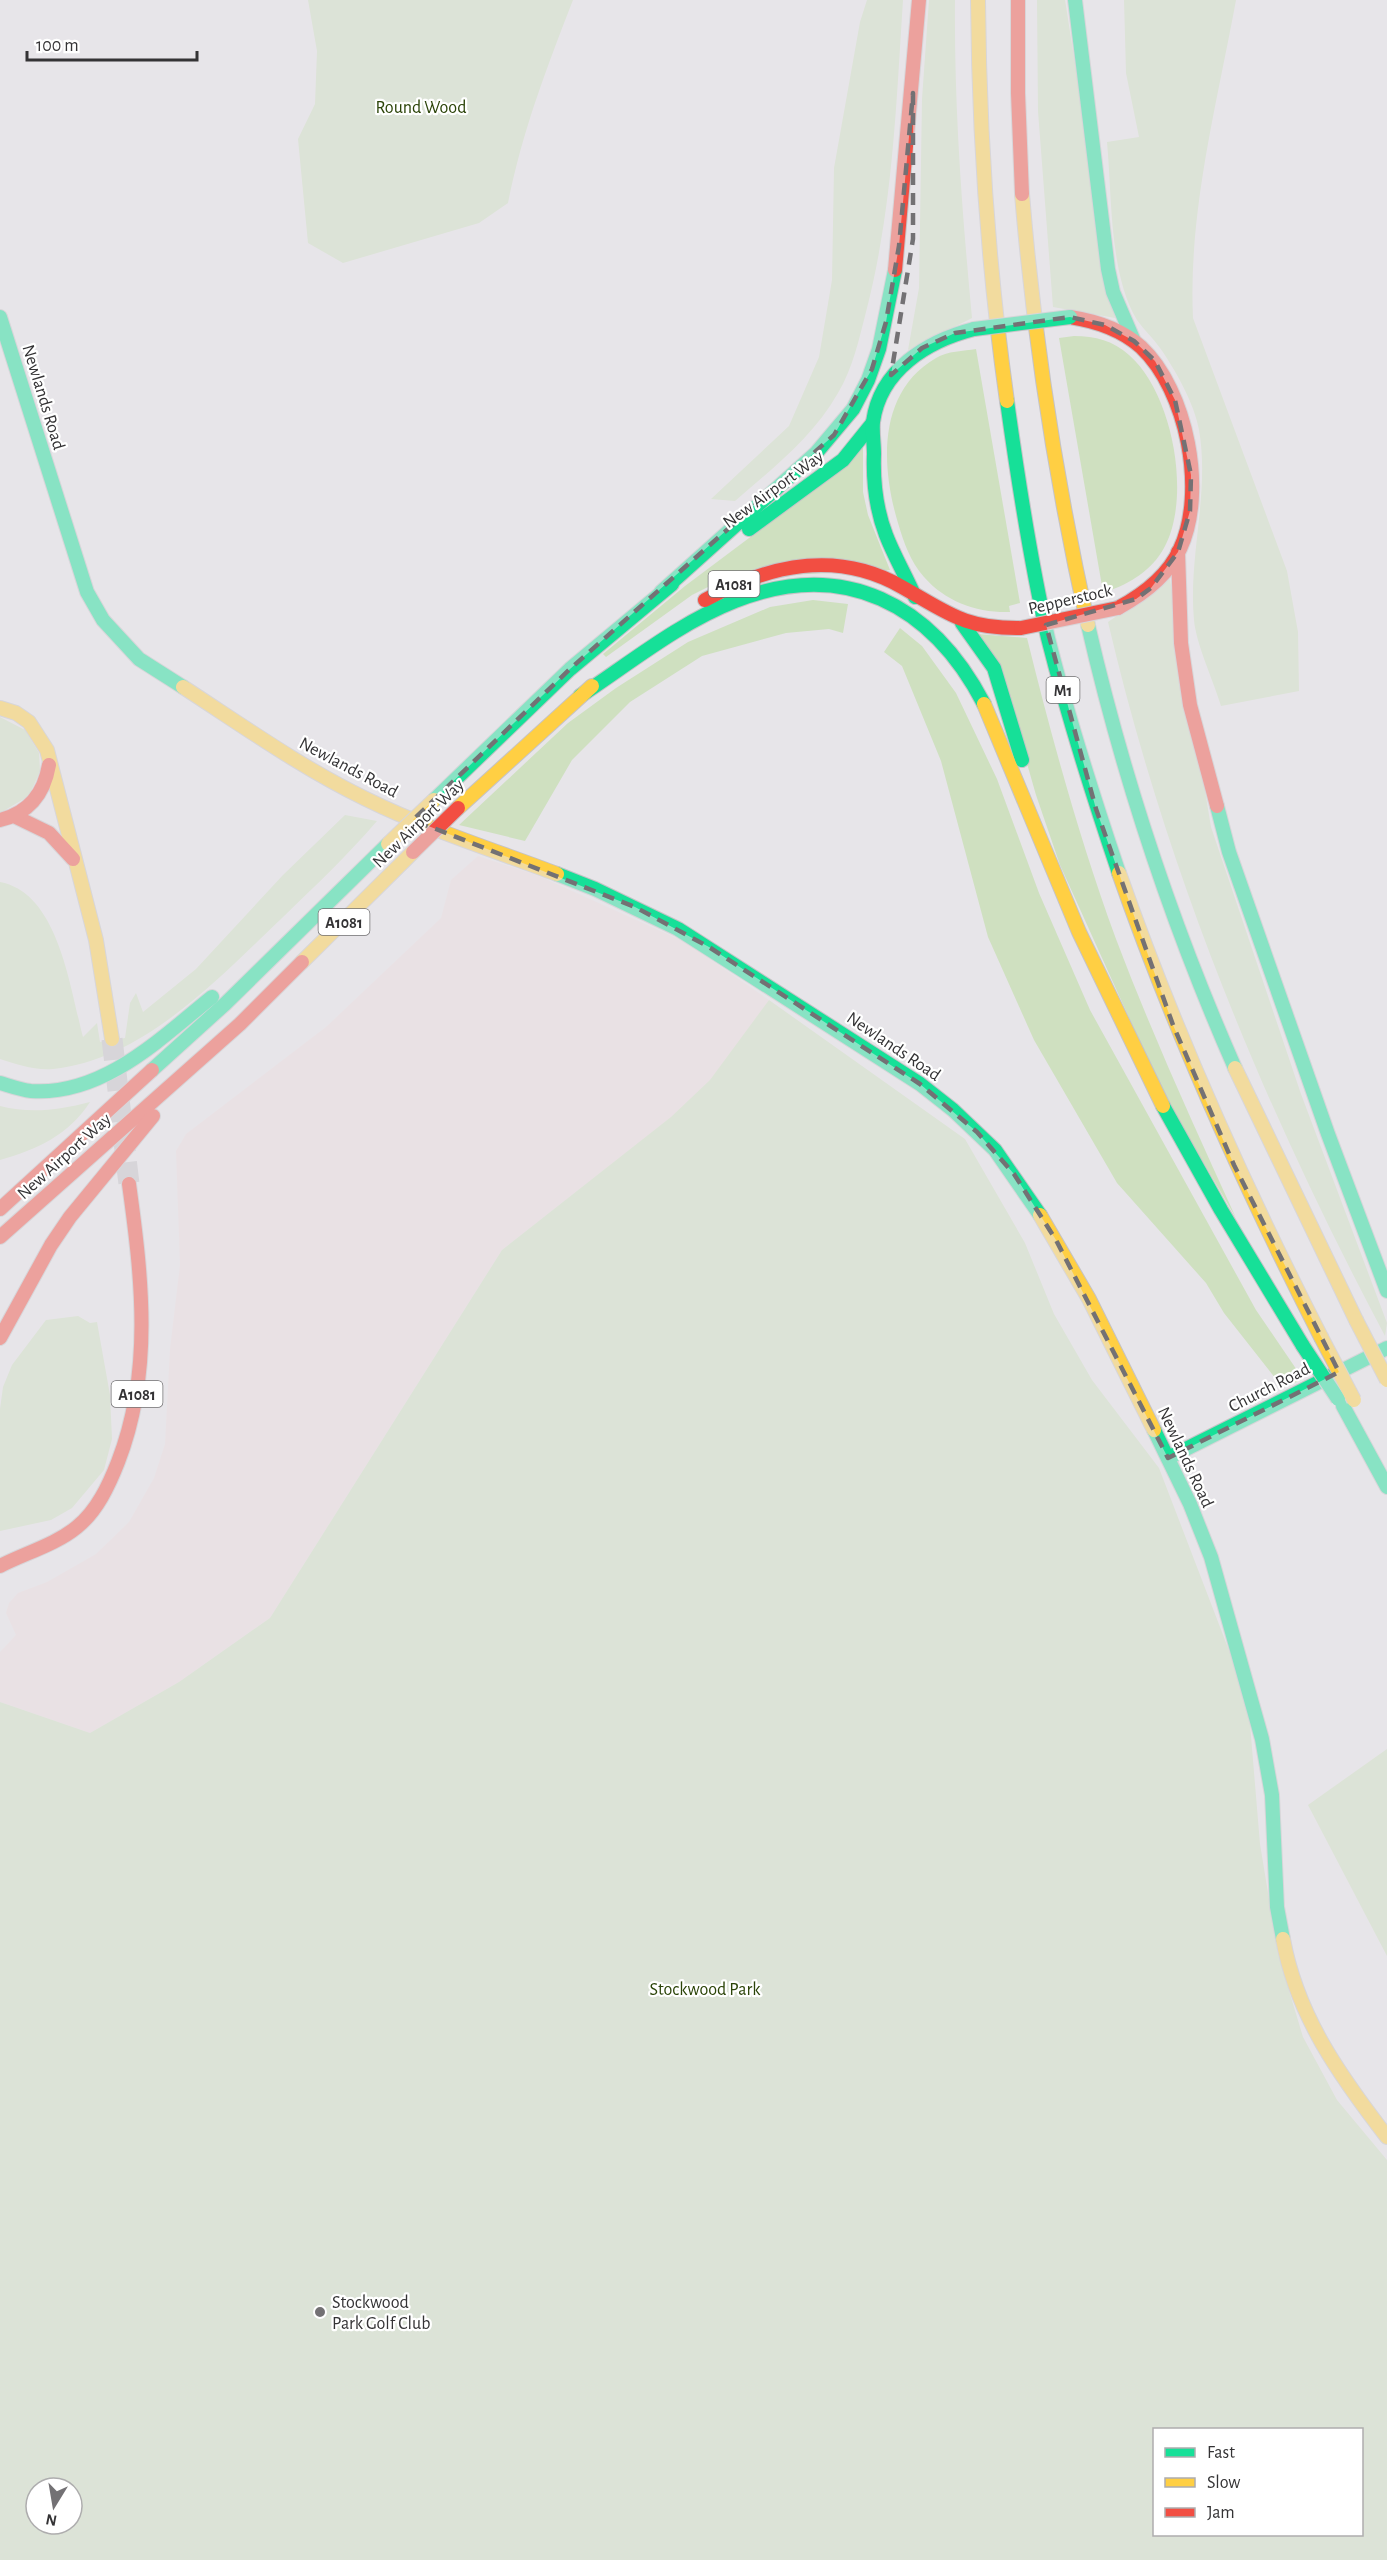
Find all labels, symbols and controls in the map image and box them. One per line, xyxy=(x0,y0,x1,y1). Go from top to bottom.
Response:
scale bar xyxy=(27,24,196,62)
text: 100 m xyxy=(36,37,79,55)
park label: Round Wood xyxy=(375,99,467,117)
street label: Newlands Road xyxy=(19,343,68,452)
street label: New Airport Way xyxy=(720,447,827,532)
road number: A1081 xyxy=(708,571,760,597)
street label: Pepperstock xyxy=(1027,581,1115,618)
road number: M1 xyxy=(1046,677,1080,703)
street label: Newlands Road xyxy=(296,734,401,801)
street label: New Airport Way xyxy=(370,776,468,872)
road number: A1081 xyxy=(318,909,370,935)
street label: Newlands Road xyxy=(843,1009,944,1085)
street label: New Airport Way xyxy=(14,1110,115,1203)
street label: Church Road xyxy=(1226,1360,1313,1416)
road number: A1081 xyxy=(112,1381,162,1407)
street label: Newlands Road xyxy=(1154,1404,1216,1511)
park label: Stockwood Park xyxy=(650,1981,761,1999)
place label: Stockwood Park Golf Club xyxy=(332,2294,430,2333)
marker: Stockwood Park Golf Club xyxy=(313,2305,327,2319)
legend xyxy=(1153,2428,1363,2536)
text: Fast xyxy=(1207,2444,1235,2462)
text: Slow xyxy=(1207,2474,1240,2492)
north arrow xyxy=(24,2476,84,2536)
text: Jam xyxy=(1207,2504,1235,2522)
text: N xyxy=(44,2511,58,2529)

